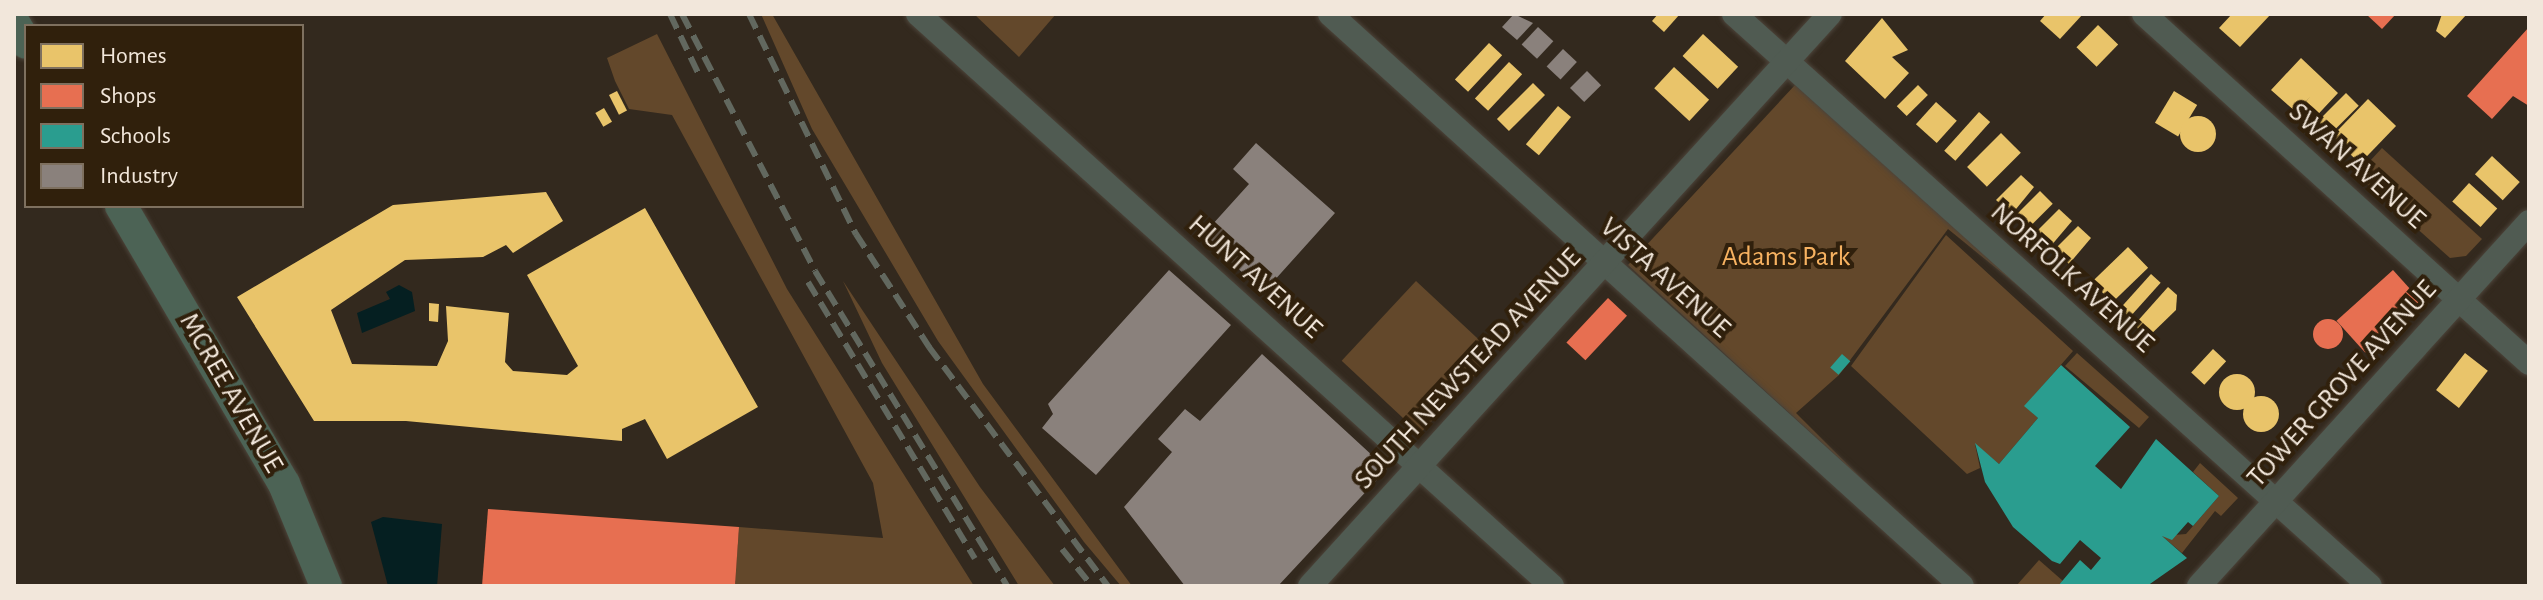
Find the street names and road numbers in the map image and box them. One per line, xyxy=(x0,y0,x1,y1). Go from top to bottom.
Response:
street label: SWAN AVENUE xyxy=(2282,96,2432,236)
street label: NORFOLK AVENUE xyxy=(1983,196,2161,360)
street label: HUNT AVENUE xyxy=(1181,208,1329,346)
street label: VISTA AVENUE xyxy=(1593,211,1737,345)
street label: SOUTH NEWSTEAD AVENUE xyxy=(1348,242,1588,496)
street label: TOWER GROVE AVENUE xyxy=(2240,274,2444,494)
street label: MCREE AVENUE xyxy=(172,307,290,479)

